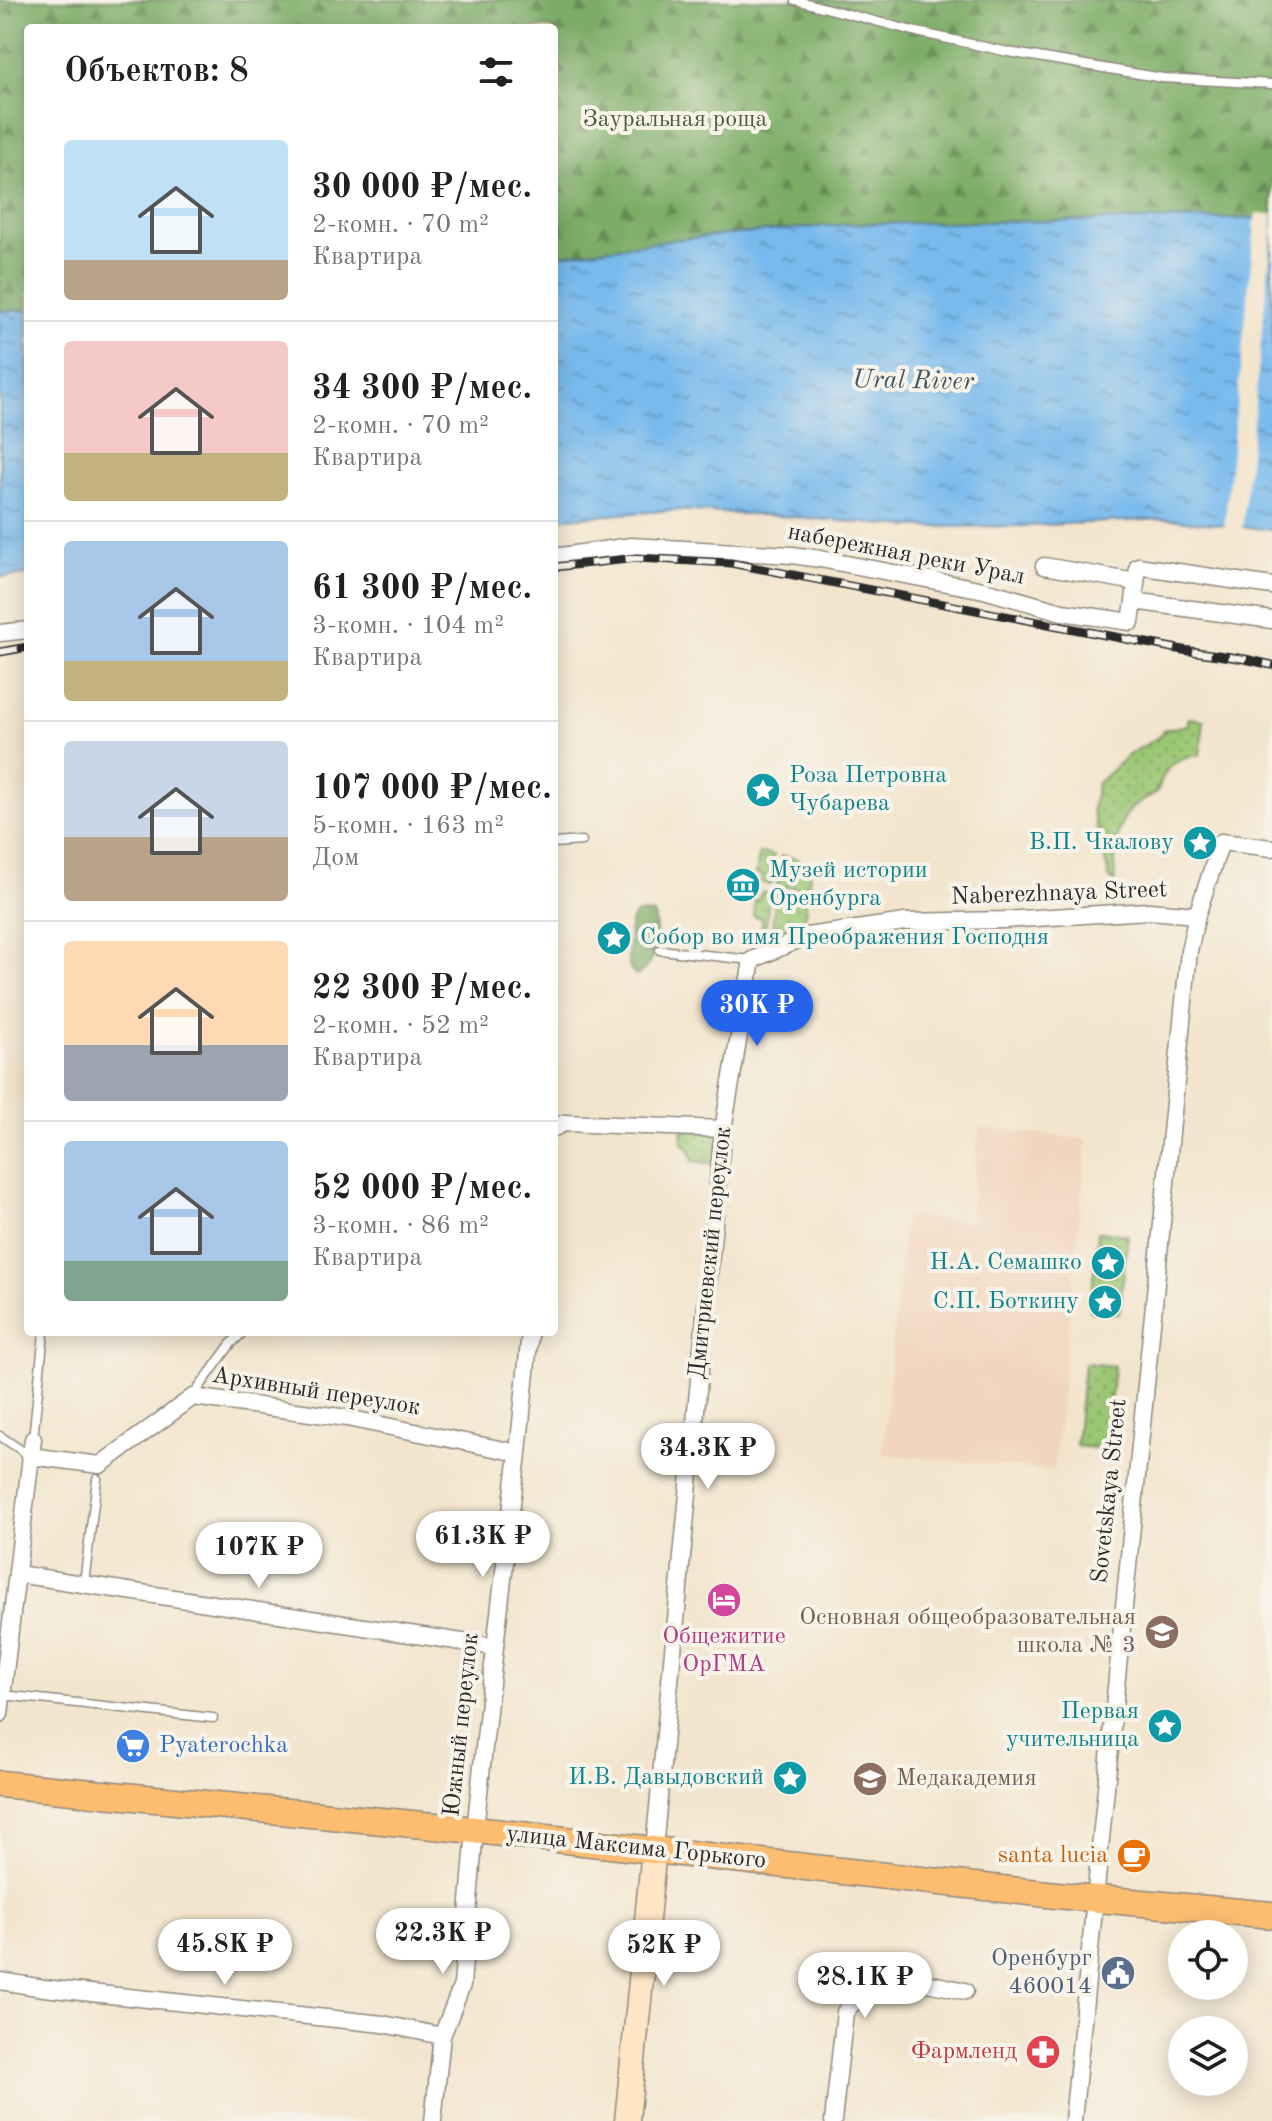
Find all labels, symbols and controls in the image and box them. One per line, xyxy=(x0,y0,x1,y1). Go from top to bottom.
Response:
icon: filters xyxy=(474,50,518,94)
text: Объектов: 8 xyxy=(64,55,249,89)
park label: Зауральная роща xyxy=(583,108,767,132)
text: 30 000 ₽/мес. xyxy=(312,171,532,205)
icon: home xyxy=(128,172,224,268)
text: 2-комн. · 70 m² xyxy=(312,212,489,238)
text: Квартира xyxy=(312,244,422,270)
water label: Ural River xyxy=(852,367,975,395)
text: 34 300 ₽/мес. xyxy=(312,372,532,406)
icon: home xyxy=(128,373,224,469)
text: 2-комн. · 70 m² xyxy=(312,413,489,439)
text: Квартира xyxy=(312,445,422,471)
street label: набережная реки Урал xyxy=(786,520,1026,590)
text: 61 300 ₽/мес. xyxy=(312,572,532,606)
icon: home xyxy=(128,573,224,669)
text: 3-комн. · 104 m² xyxy=(312,613,504,639)
text: Квартира xyxy=(312,645,422,671)
place label: Роза Петровна Чубарева xyxy=(789,764,947,816)
place icon: Роза Петровна Чубарева xyxy=(744,771,782,809)
text: 107 000 ₽/мес. xyxy=(312,772,552,806)
icon: home xyxy=(128,773,224,869)
text: 5-комн. · 163 m² xyxy=(312,813,504,839)
place icon: В.П. Чкалову xyxy=(1181,824,1219,862)
place label: В.П. Чкалову xyxy=(1029,831,1174,855)
text: Дом xyxy=(312,845,359,871)
place label: Музей истории Оренбурга xyxy=(769,859,928,911)
museum icon: Музей истории Оренбурга xyxy=(724,866,762,904)
street label: Naberezhnaya Street xyxy=(950,878,1168,910)
place icon: Собор во имя Преображения Господня xyxy=(595,919,633,957)
place label: Собор во имя Преображения Господня xyxy=(640,926,1049,950)
text: 22 300 ₽/мес. xyxy=(312,972,532,1006)
icon: home xyxy=(128,973,224,1069)
pin: 30K ₽ xyxy=(701,980,813,1048)
text: 30K ₽ xyxy=(719,993,795,1019)
text: 2-комн. · 52 m² xyxy=(312,1013,489,1039)
text: Квартира xyxy=(312,1045,422,1071)
street label: Дмитриевский переулок xyxy=(686,1126,736,1380)
text: 52 000 ₽/мес. xyxy=(312,1172,532,1206)
icon: home xyxy=(128,1173,224,1269)
text: 3-комн. · 86 m² xyxy=(312,1213,489,1239)
place icon: Н.А. Семашко xyxy=(1089,1244,1127,1282)
text: Квартира xyxy=(312,1245,422,1271)
place label: Н.А. Семашко xyxy=(930,1251,1082,1275)
place icon: С.П. Боткину xyxy=(1086,1283,1124,1321)
place label: С.П. Боткину xyxy=(933,1290,1079,1314)
street label: Архивный переулок xyxy=(210,1364,422,1420)
street label: Sovetskaya Street xyxy=(1088,1398,1132,1584)
pin: 34.3K ₽ xyxy=(634,1423,782,1491)
text: 34.3K ₽ xyxy=(659,1436,757,1462)
pin: 61.3K ₽ xyxy=(409,1511,557,1579)
pin: 107K ₽ xyxy=(194,1522,324,1590)
text: 61.3K ₽ xyxy=(434,1524,532,1550)
text: 107K ₽ xyxy=(214,1535,304,1561)
hotel icon: Общежитие ОрГМА xyxy=(705,1581,743,1619)
place label: Основная общеобразовательная школа № 3 xyxy=(799,1606,1136,1658)
school or university icon: Основная общеобразовательная школа № 3 xyxy=(1143,1613,1181,1651)
place label: Общежитие ОрГМА xyxy=(662,1625,786,1677)
street label: Южный переулок xyxy=(440,1632,484,1818)
place label: Первая учительница xyxy=(1006,1700,1139,1752)
place icon: Первая учительница xyxy=(1146,1707,1184,1745)
supermarket icon: Pyaterochka xyxy=(114,1727,152,1765)
place label: Pyaterochka xyxy=(159,1734,288,1758)
place icon: И.В. Давыдовский xyxy=(771,1759,809,1797)
school or university icon: Медакадемия xyxy=(851,1760,889,1798)
place label: И.В. Давыдовский xyxy=(568,1766,764,1790)
place label: Медакадемия xyxy=(896,1767,1037,1791)
street label: улица Максима Горького xyxy=(505,1822,767,1874)
cafe icon: santa lucia xyxy=(1115,1837,1153,1875)
place label: santa lucia xyxy=(998,1844,1108,1868)
pin: 22.3K ₽ xyxy=(369,1908,517,1976)
pin: 45.8K ₽ xyxy=(151,1919,299,1987)
pin: 52K ₽ xyxy=(608,1920,720,1988)
map controls xyxy=(1168,1920,1248,2096)
button: locate xyxy=(1168,1920,1248,2000)
text: 22.3K ₽ xyxy=(394,1921,492,1947)
text: 45.8K ₽ xyxy=(176,1932,274,1958)
text: 52K ₽ xyxy=(626,1933,702,1959)
place label: Оренбург 460014 xyxy=(991,1947,1092,1999)
pin: 28.1K ₽ xyxy=(791,1952,939,2020)
public building icon: Оренбург 460014 xyxy=(1099,1954,1137,1992)
text: 28.1K ₽ xyxy=(816,1965,914,1991)
button: layers xyxy=(1168,2016,1248,2096)
pharmacy icon: Фармленд xyxy=(1024,2033,1062,2071)
place label: Фармленд xyxy=(911,2040,1017,2064)

